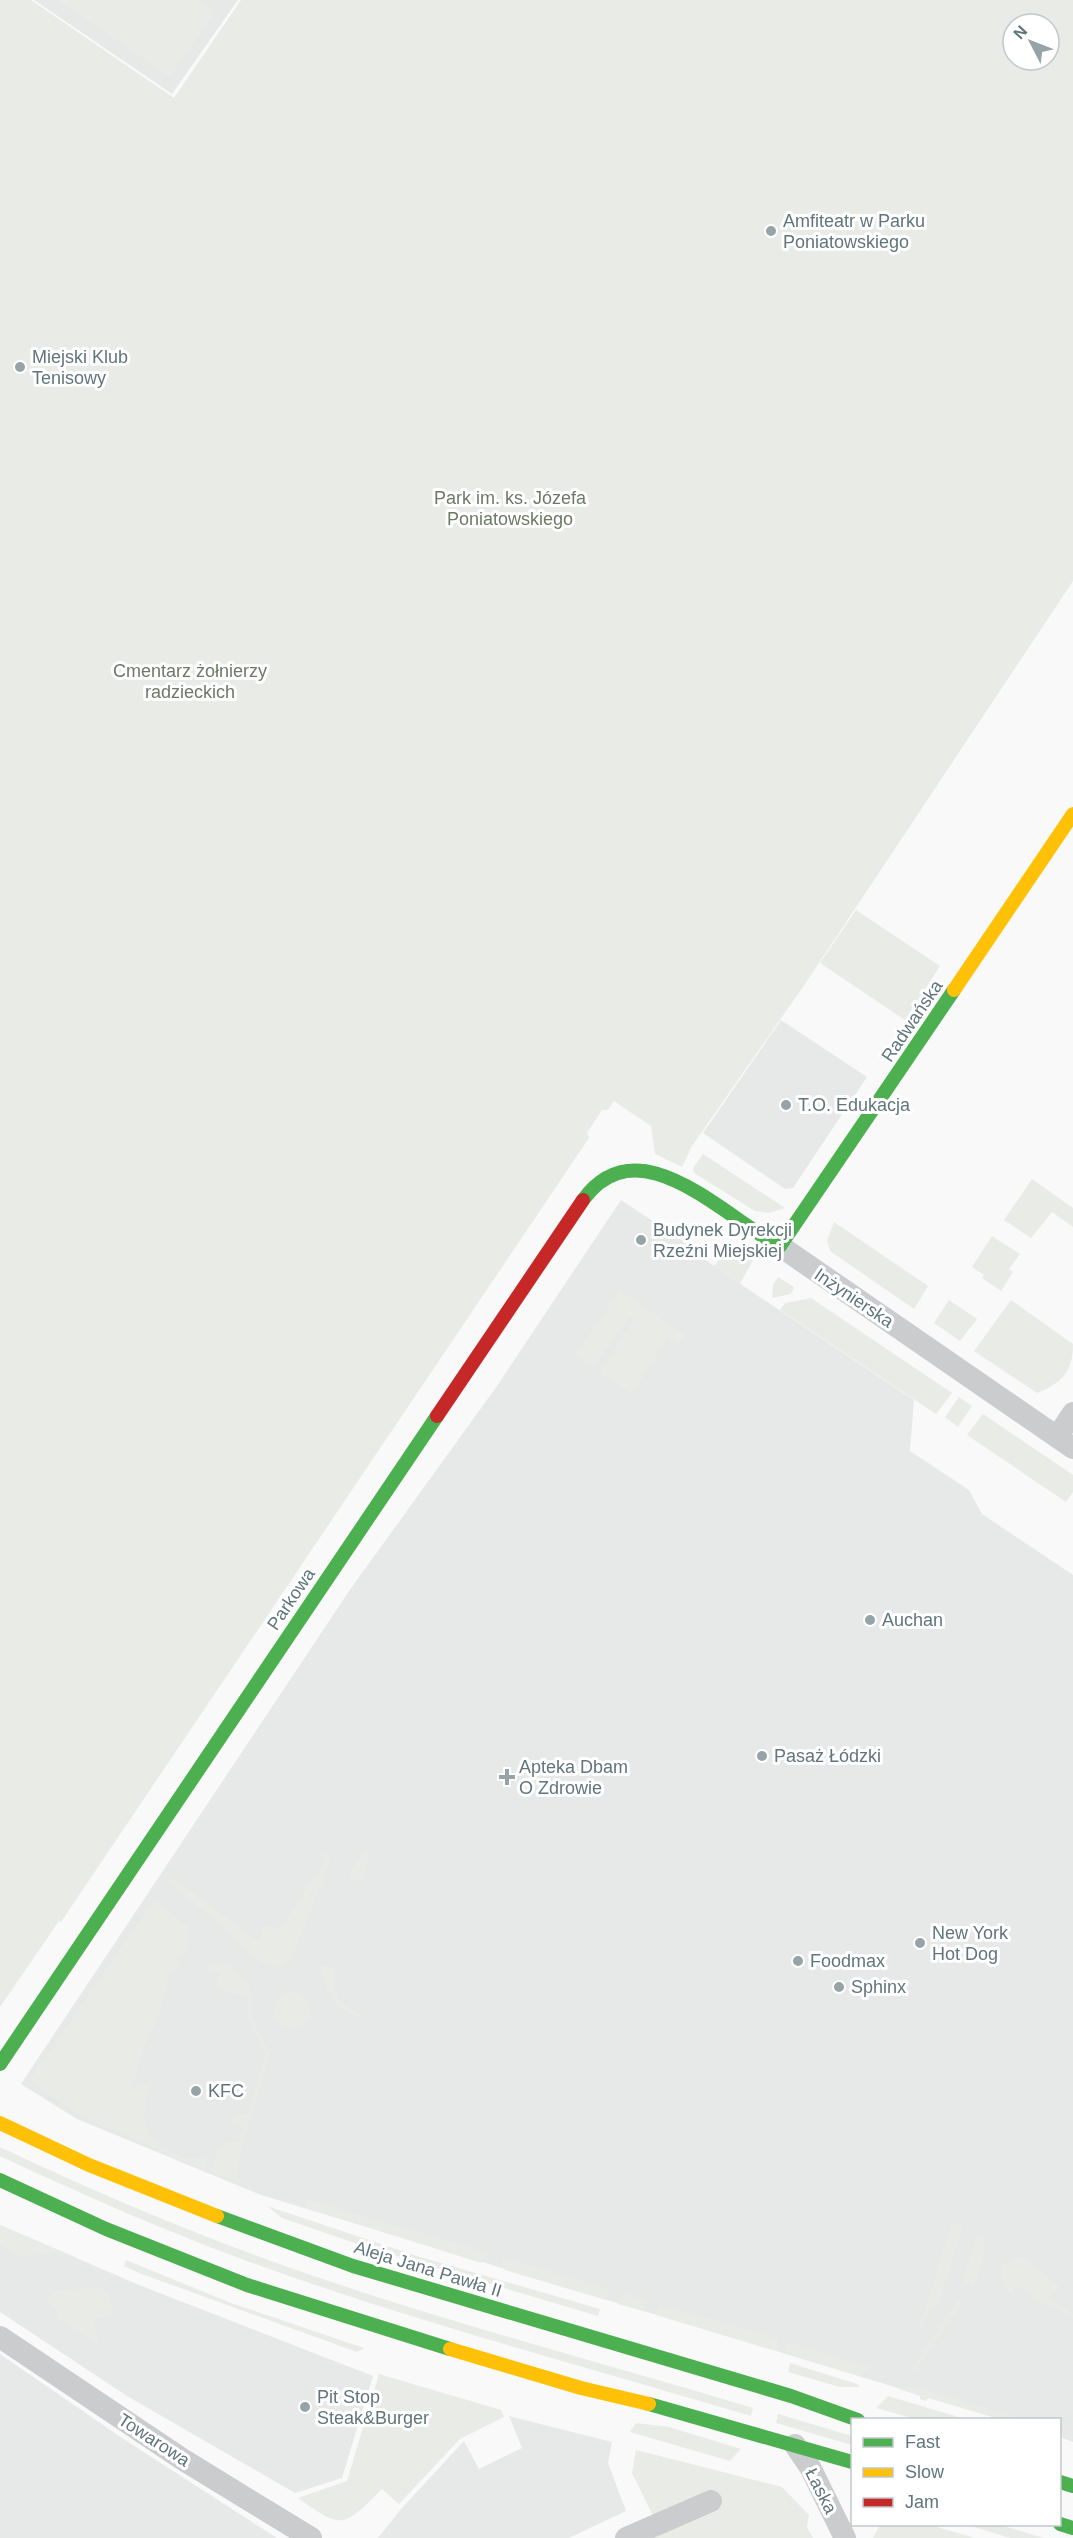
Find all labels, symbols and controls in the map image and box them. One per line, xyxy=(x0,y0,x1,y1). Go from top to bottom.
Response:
north arrow xyxy=(1001,12,1061,72)
text: N xyxy=(1010,22,1030,42)
place label: Amfiteatr w Parku Poniatowskiego xyxy=(783,211,925,252)
marker: Amfiteatr w Parku Poniatowskiego xyxy=(764,224,778,238)
place label: Miejski Klub Tenisowy xyxy=(32,347,128,388)
marker: Miejski Klub Tenisowy xyxy=(13,360,27,374)
park label: Park im. ks. Józefa Poniatowskiego xyxy=(434,488,587,529)
park label: Cmentarz żołnierzy radzieckich xyxy=(113,661,267,702)
street label: Radwańska xyxy=(877,976,947,1066)
place label: T.O. Edukacja xyxy=(798,1095,911,1115)
marker: T.O. Edukacja xyxy=(779,1098,793,1112)
place label: Budynek Dyrekcji Rzeźni Miejskiej xyxy=(653,1220,792,1261)
marker: Budynek Dyrekcji Rzeźni Miejskiej xyxy=(634,1233,648,1247)
street label: Inżynierska xyxy=(811,1264,898,1332)
street label: Parkowa xyxy=(263,1564,319,1634)
place label: Auchan xyxy=(882,1610,943,1630)
marker: Auchan xyxy=(863,1613,877,1627)
place label: Pasaż Łódzki xyxy=(774,1746,881,1766)
marker: Pasaż Łódzki xyxy=(755,1749,769,1763)
place label: Apteka Dbam O Zdrowie xyxy=(519,1757,628,1798)
marker: Apteka Dbam O Zdrowie xyxy=(500,1770,514,1784)
place label: New York Hot Dog xyxy=(932,1923,1009,1964)
marker: New York Hot Dog xyxy=(913,1936,927,1950)
place label: Foodmax xyxy=(810,1951,885,1971)
marker: Foodmax xyxy=(791,1954,805,1968)
place label: Sphinx xyxy=(851,1977,906,1997)
marker: Sphinx xyxy=(832,1980,846,1994)
place label: KFC xyxy=(208,2081,244,2101)
marker: KFC xyxy=(189,2084,203,2098)
street label: Aleja Jana Pawła II xyxy=(352,2237,504,2301)
place label: Pit Stop Steak&Burger xyxy=(317,2387,429,2428)
marker: Pit Stop Steak&Burger xyxy=(298,2400,312,2414)
street label: Towarowa xyxy=(115,2410,194,2471)
legend xyxy=(851,2418,1061,2526)
text: Fast xyxy=(905,2432,940,2452)
text: Slow xyxy=(905,2462,945,2482)
street label: Łaska xyxy=(801,2465,841,2518)
text: Jam xyxy=(905,2492,939,2512)

